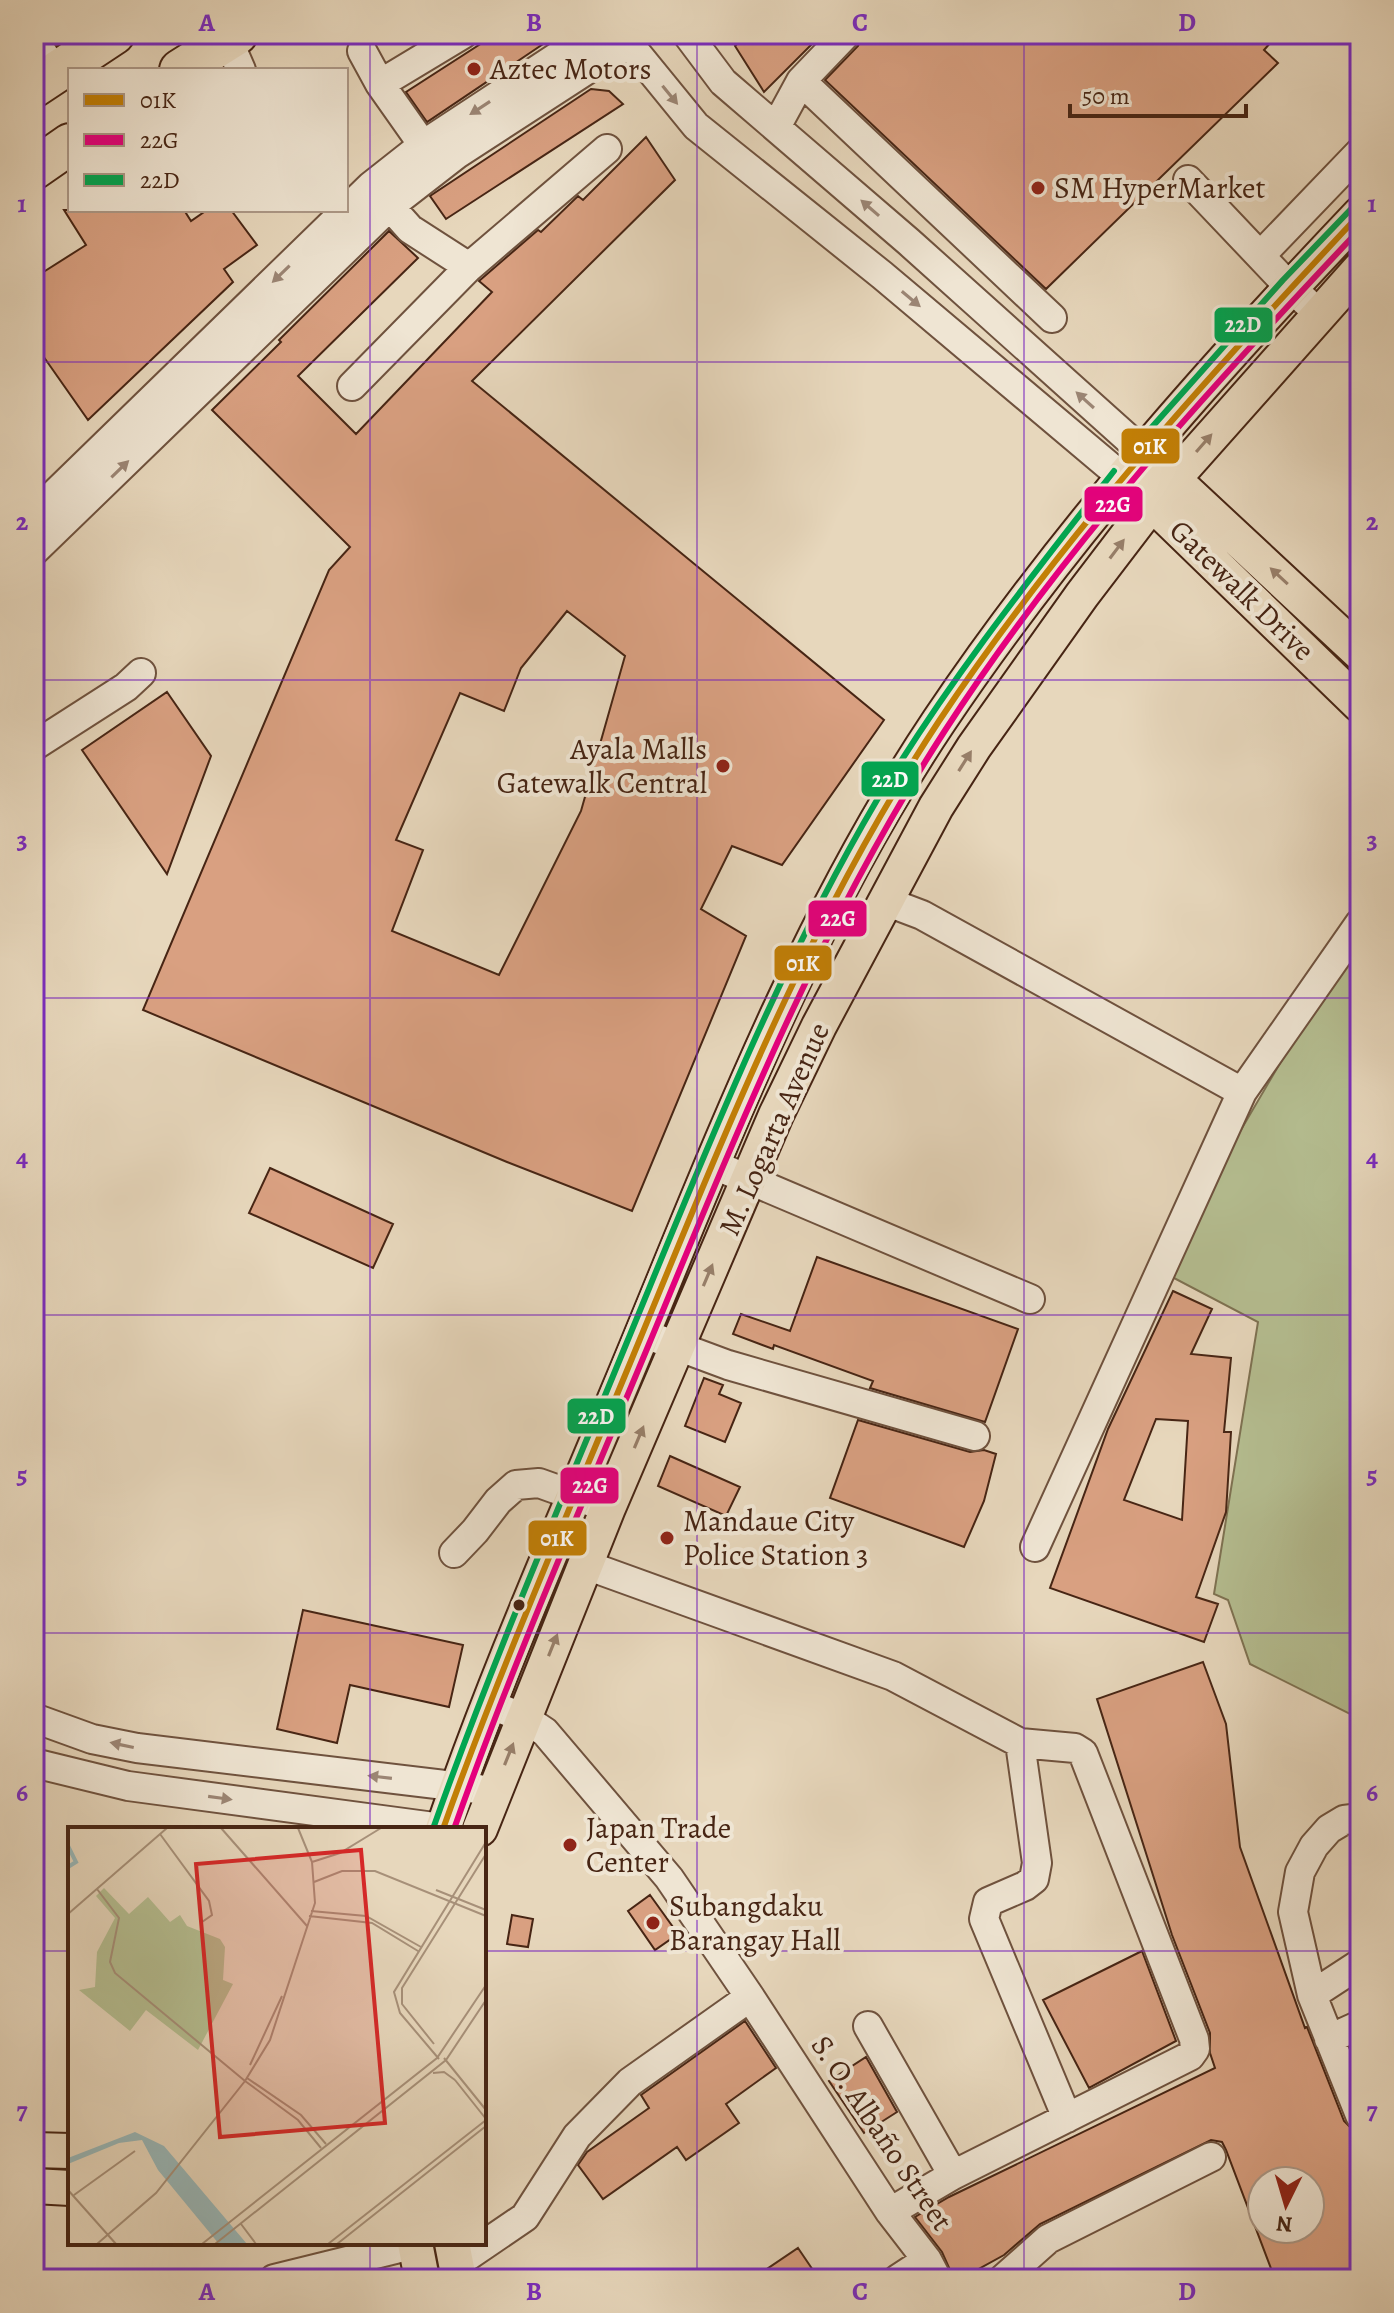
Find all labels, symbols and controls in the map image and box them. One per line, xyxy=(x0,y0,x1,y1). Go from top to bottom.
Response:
text: A xyxy=(198,5,216,40)
text: B xyxy=(526,5,542,40)
text: C xyxy=(852,5,868,40)
text: D xyxy=(1178,5,1196,40)
place label: Aztec Motors xyxy=(489,49,651,89)
marker: Aztec Motors xyxy=(465,60,483,78)
legend xyxy=(68,68,348,212)
scale bar xyxy=(1070,68,1246,118)
text: 50 m xyxy=(1082,80,1130,112)
text: 01K xyxy=(140,84,176,116)
one-way arrow xyxy=(662,84,679,105)
one-way arrow xyxy=(469,100,491,114)
text: 22G xyxy=(140,124,179,156)
text: 22D xyxy=(140,164,180,196)
place label: SM HyperMarket xyxy=(1054,168,1265,208)
marker: SM HyperMarket xyxy=(1029,179,1047,197)
text: 1 xyxy=(17,186,27,221)
text: 1 xyxy=(1367,186,1377,221)
one-way arrow xyxy=(860,200,879,218)
one-way arrow xyxy=(272,264,291,282)
one-way arrow xyxy=(900,290,920,307)
line badge: 22D xyxy=(1213,306,1274,344)
text: 22D xyxy=(1225,310,1261,340)
one-way arrow xyxy=(1075,392,1095,409)
line badge: 01K xyxy=(1120,427,1181,465)
text: 01K xyxy=(1133,432,1167,462)
one-way arrow xyxy=(1195,434,1212,454)
one-way arrow xyxy=(110,460,129,479)
line badge: 22G xyxy=(1083,485,1144,523)
text: 22G xyxy=(1095,490,1131,520)
text: 2 xyxy=(16,504,29,539)
text: 2 xyxy=(1366,504,1379,539)
street label: Gatewalk Drive xyxy=(1161,511,1323,669)
one-way arrow xyxy=(1108,539,1124,560)
one-way arrow xyxy=(1269,567,1288,585)
place label: Ayala Malls Gatewalk Central xyxy=(497,729,707,803)
one-way arrow xyxy=(958,750,972,772)
marker: Ayala Malls Gatewalk Central xyxy=(714,757,732,775)
line badge: 22D xyxy=(860,760,920,798)
text: 22D xyxy=(872,765,908,795)
text: 3 xyxy=(16,822,28,857)
text: 3 xyxy=(1366,822,1378,857)
line badge: 22G xyxy=(807,899,868,938)
text: 22G xyxy=(820,904,856,934)
line badge: 01K xyxy=(773,944,833,982)
text: 01K xyxy=(786,949,820,979)
street label: M. Logarta Avenue xyxy=(709,1016,839,1242)
text: 4 xyxy=(16,1140,28,1175)
text: 4 xyxy=(1366,1140,1378,1175)
one-way arrow xyxy=(702,1263,715,1287)
line badge: 22D xyxy=(566,1397,627,1435)
text: 22D xyxy=(578,1402,614,1432)
one-way arrow xyxy=(632,1425,646,1448)
text: 5 xyxy=(16,1457,28,1492)
text: 5 xyxy=(1366,1457,1378,1492)
line badge: 22G xyxy=(559,1466,620,1505)
text: 22G xyxy=(572,1471,608,1501)
place label: Mandaue City Police Station 3 xyxy=(683,1501,869,1575)
line badge: 01K xyxy=(527,1519,588,1557)
text: 01K xyxy=(540,1524,574,1554)
marker: Mandaue City Police Station 3 xyxy=(658,1529,676,1547)
unlabelled marker xyxy=(511,1597,527,1613)
one-way arrow xyxy=(547,1633,560,1657)
one-way arrow xyxy=(110,1738,135,1751)
one-way arrow xyxy=(503,1742,516,1766)
one-way arrow xyxy=(368,1770,393,1783)
text: 6 xyxy=(16,1775,28,1810)
text: 6 xyxy=(1366,1775,1378,1810)
one-way arrow xyxy=(208,1792,233,1805)
place label: Japan Trade Center xyxy=(586,1808,731,1882)
inset map xyxy=(68,1827,486,2245)
marker: Japan Trade Center xyxy=(561,1836,579,1854)
place label: Subangdaku Barangay Hall xyxy=(669,1886,841,1960)
marker: Subangdaku Barangay Hall xyxy=(644,1914,662,1932)
street label: S. O. Albaño Street xyxy=(802,2028,962,2238)
text: 7 xyxy=(16,2093,28,2128)
text: 7 xyxy=(1366,2093,1378,2128)
north arrow xyxy=(1246,2165,1326,2245)
text: N xyxy=(1275,2208,1294,2240)
text: A xyxy=(198,2274,216,2309)
text: B xyxy=(526,2274,542,2309)
text: C xyxy=(852,2274,868,2309)
text: D xyxy=(1178,2274,1196,2309)

